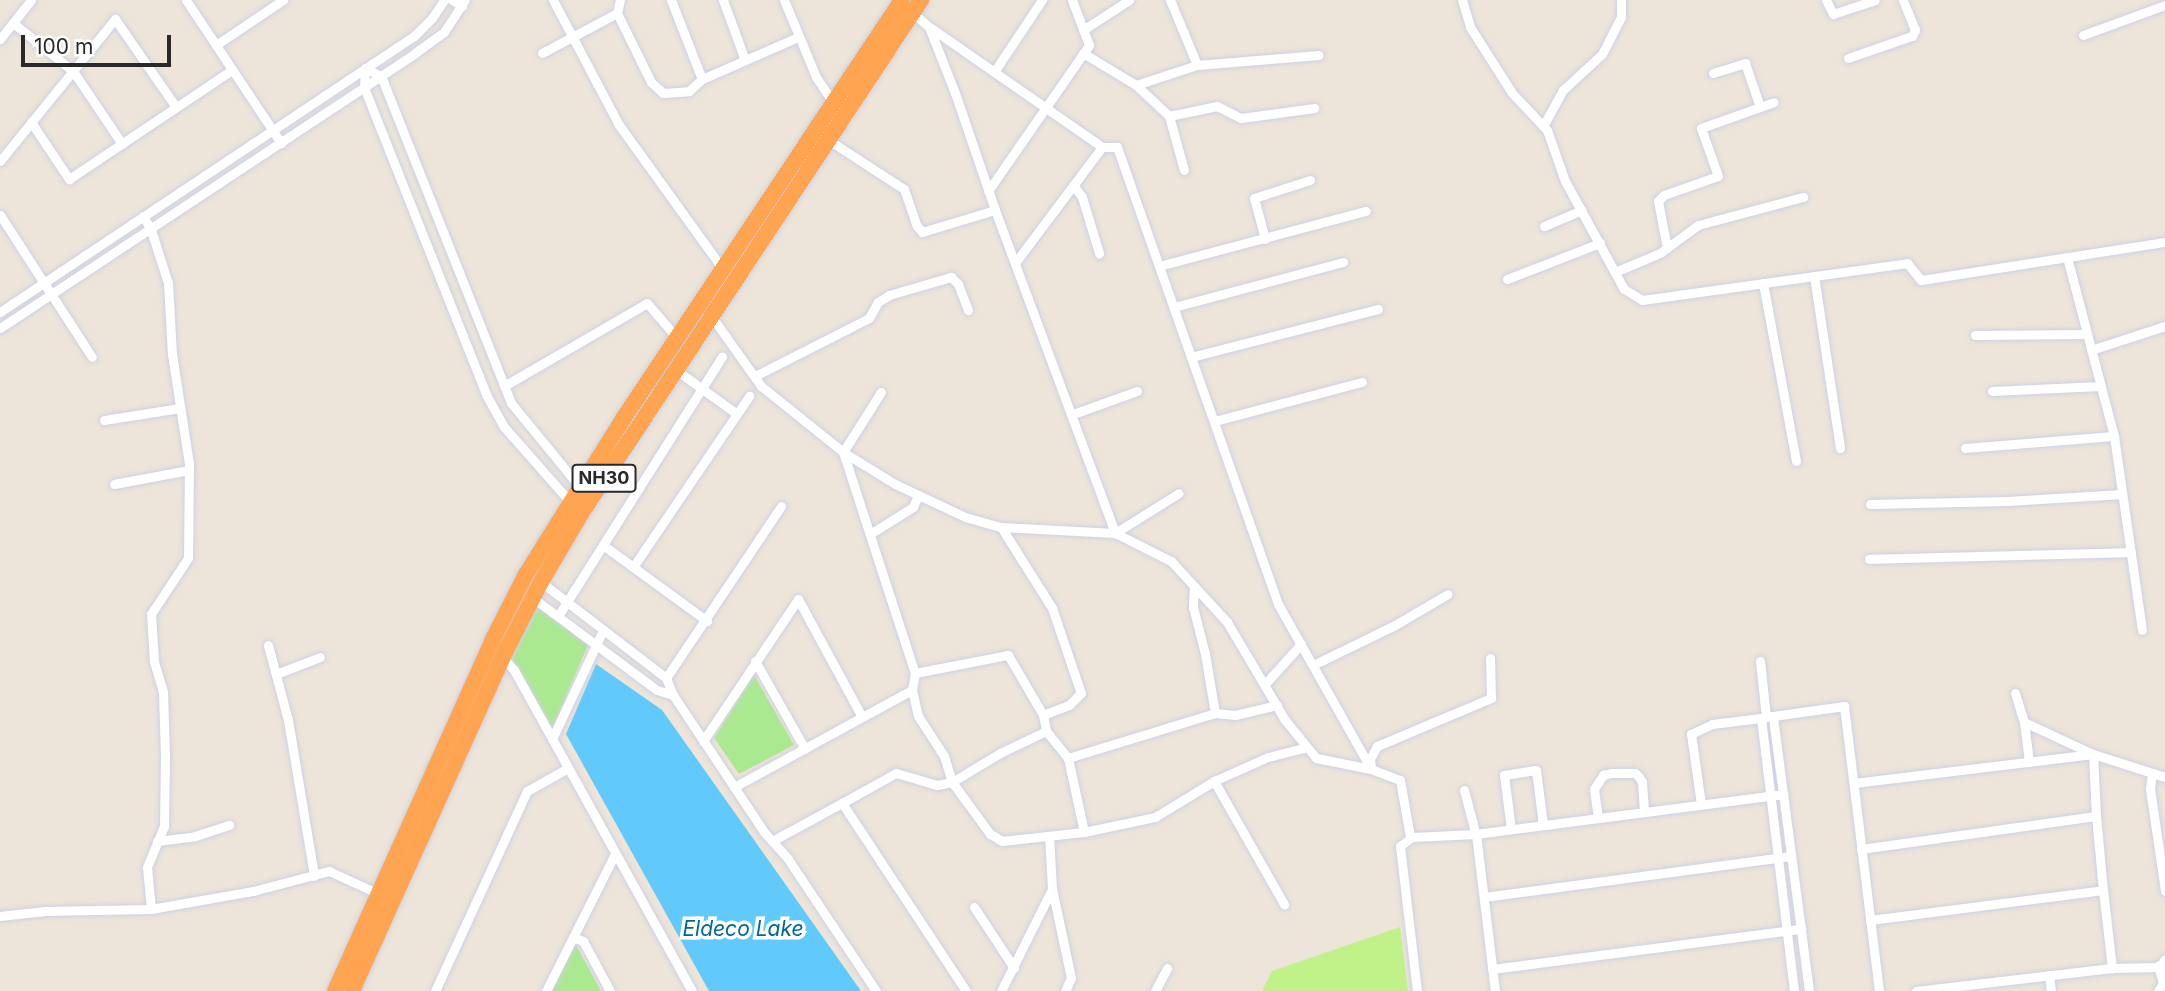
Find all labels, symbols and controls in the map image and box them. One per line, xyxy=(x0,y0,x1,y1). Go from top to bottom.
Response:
scale bar xyxy=(24,21,175,65)
text: 100 m xyxy=(34,34,93,59)
road number: NH30 xyxy=(571,464,637,492)
water label: Eldeco Lake xyxy=(682,916,804,942)

